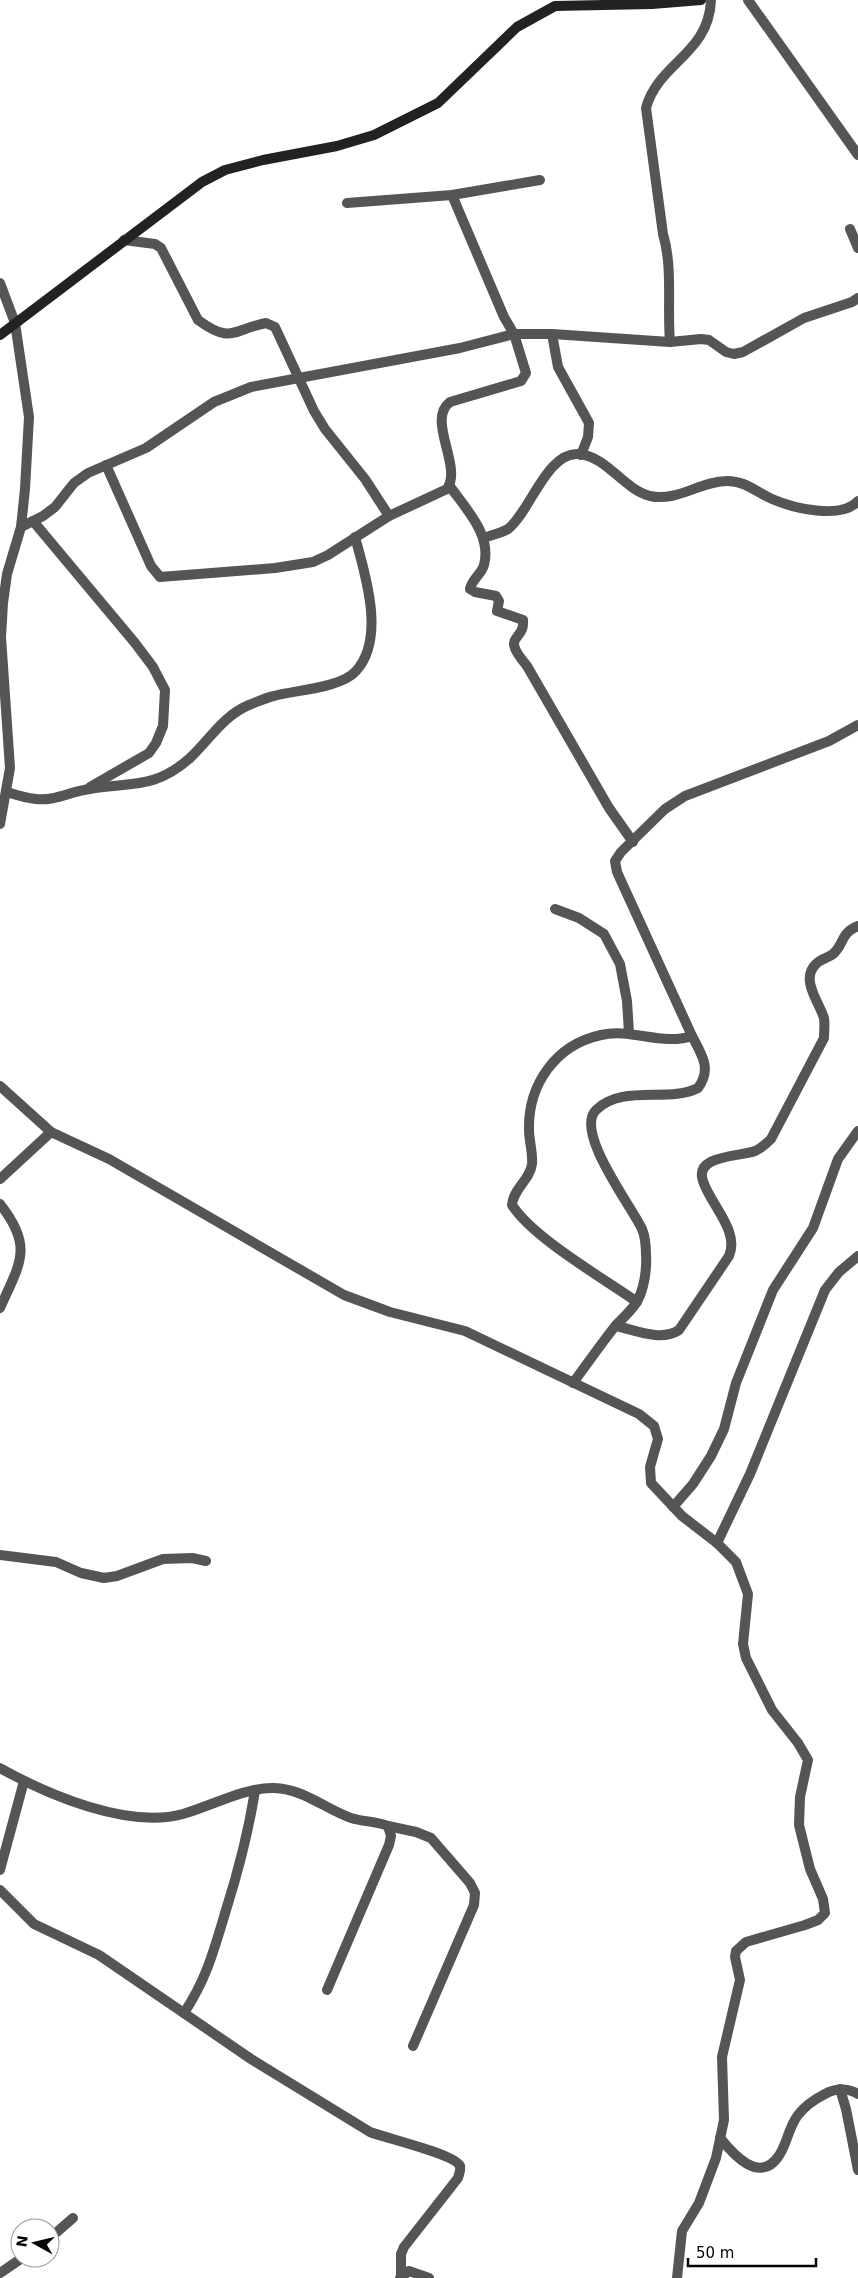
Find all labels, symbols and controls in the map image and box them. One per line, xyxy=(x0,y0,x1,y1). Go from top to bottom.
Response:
north arrow xyxy=(10,2218,60,2268)
text: N xyxy=(13,2234,31,2248)
scale bar xyxy=(688,2236,816,2268)
text: 50 m xyxy=(696,2244,734,2262)

